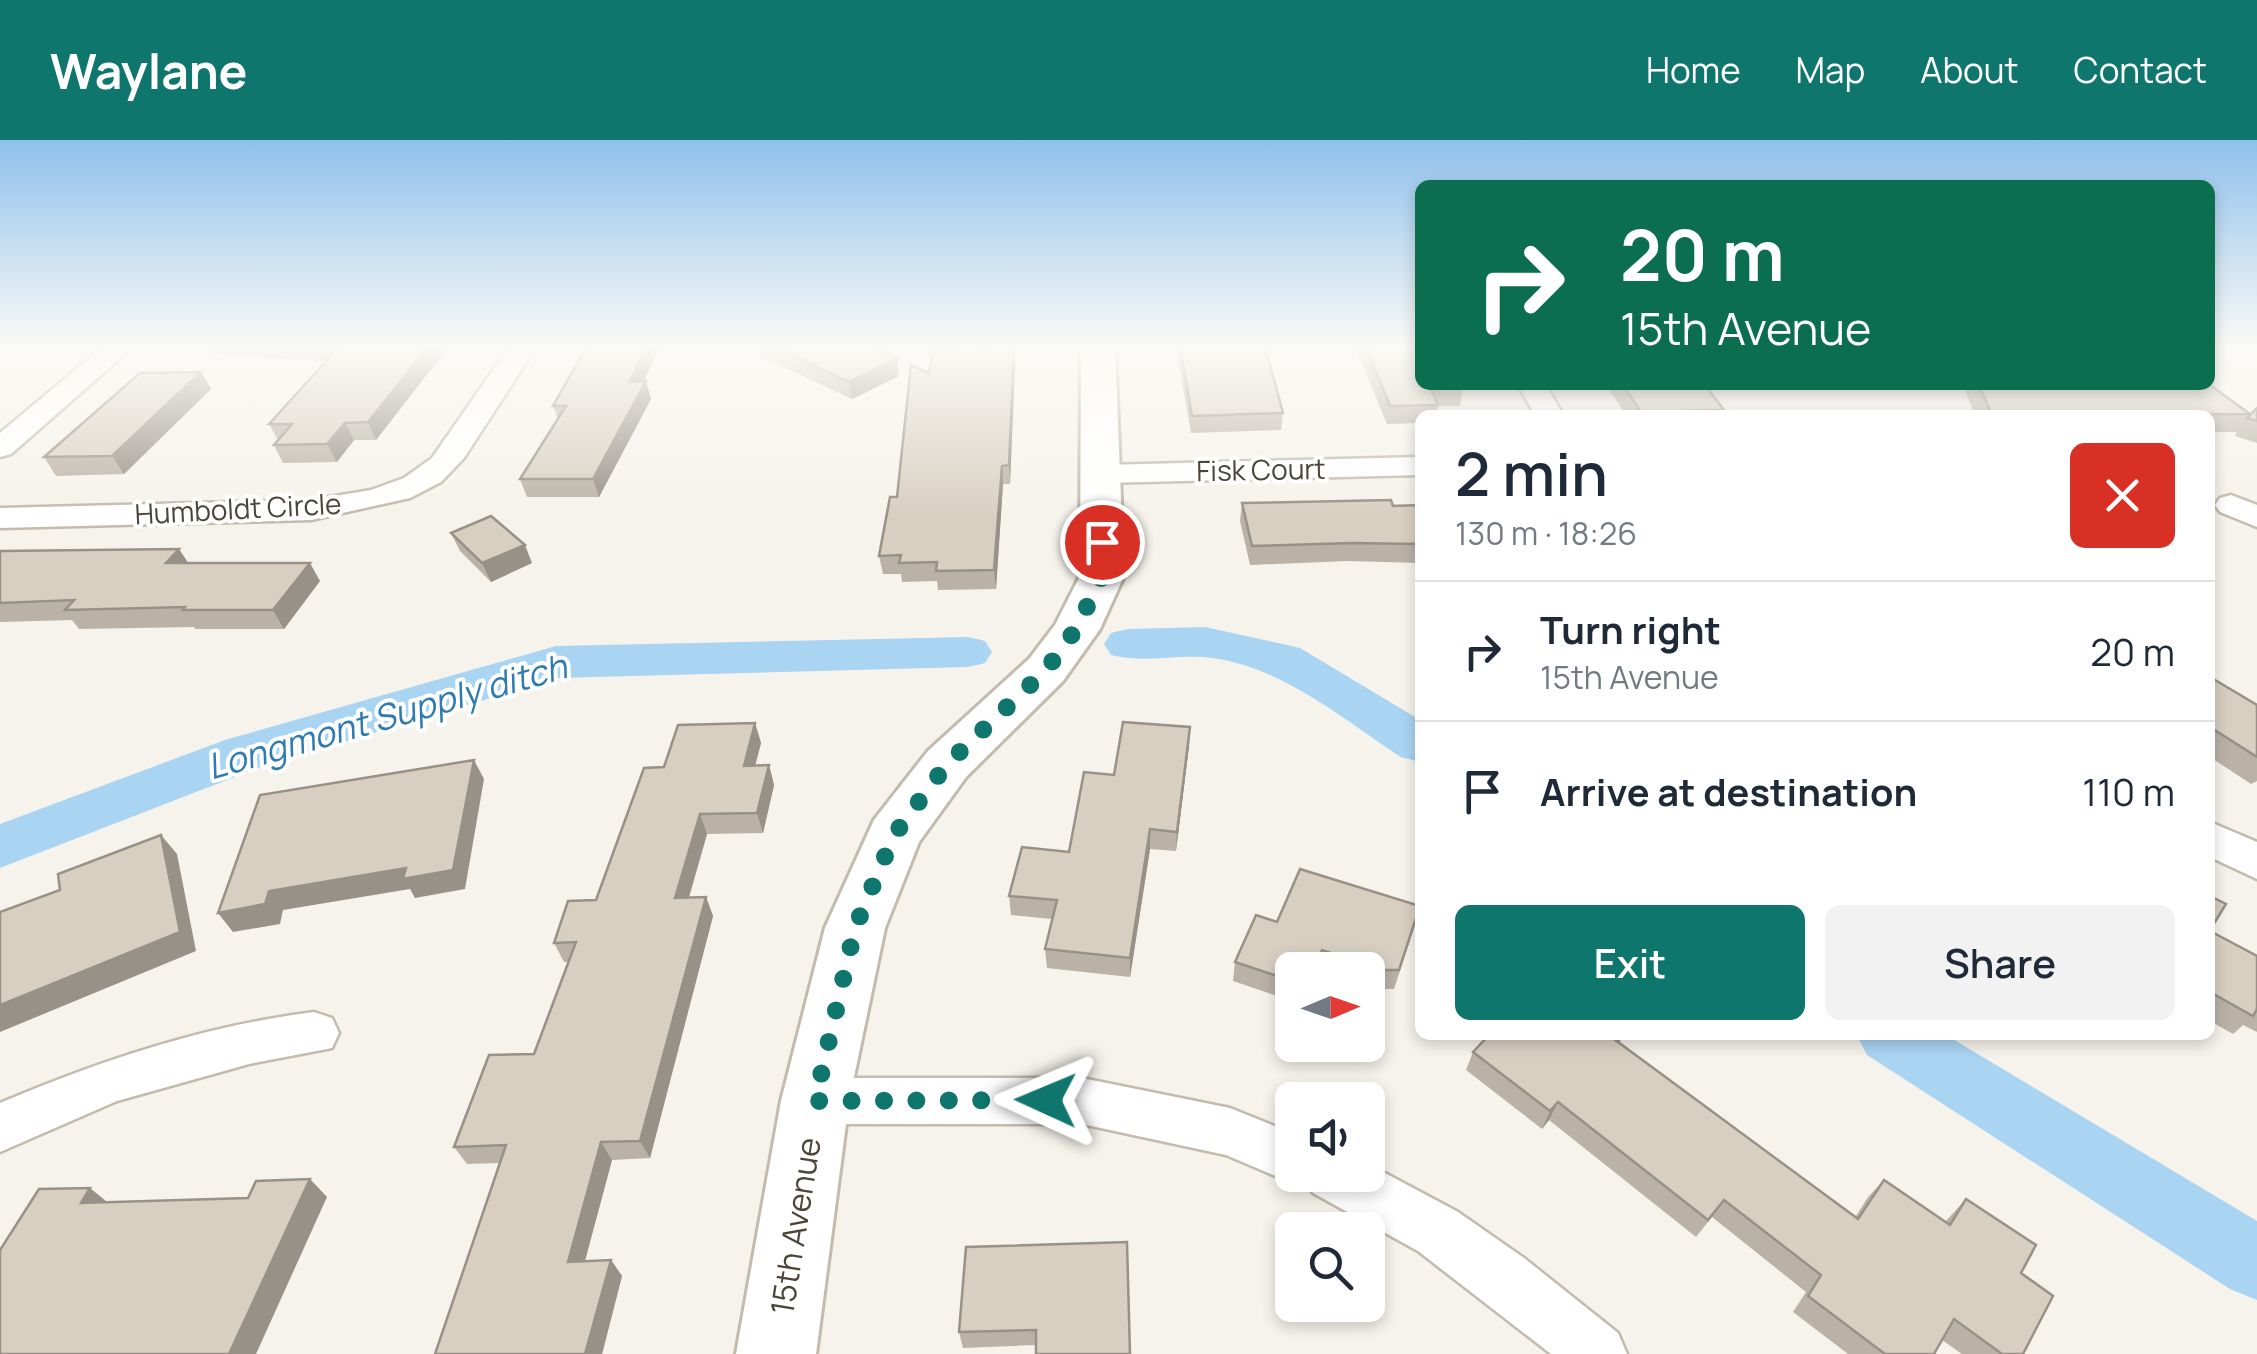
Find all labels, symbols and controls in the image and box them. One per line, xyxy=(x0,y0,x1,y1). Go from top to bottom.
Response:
text: Waylane xyxy=(50,38,247,103)
text: Home xyxy=(1646,46,1741,94)
text: Map xyxy=(1796,46,1865,94)
text: About xyxy=(1920,46,2019,94)
text: Contact xyxy=(2074,46,2207,94)
text: 20 m xyxy=(1620,206,1785,302)
icon: right xyxy=(1455,220,1585,350)
text: 15th Avenue xyxy=(1620,297,1871,359)
text: 2 min xyxy=(1455,432,1608,514)
button: close xyxy=(2070,443,2175,548)
street label: Fisk Court xyxy=(1196,449,1326,489)
street label: Humboldt Circle xyxy=(134,484,342,532)
pin xyxy=(1060,500,1145,585)
text: 130 m · 18:26 xyxy=(1455,511,1637,555)
icon: arrive xyxy=(1075,515,1130,570)
text: Turn right xyxy=(1540,603,1721,655)
icon: right xyxy=(1455,624,1510,679)
text: 20 m xyxy=(2090,625,2175,677)
water label: Longmont Supply ditch xyxy=(201,641,573,790)
text: 15th Avenue xyxy=(1540,655,1719,699)
icon: arrive xyxy=(1455,764,1510,819)
text: Arrive at destination xyxy=(1540,765,1917,817)
text: 110 m xyxy=(2082,765,2175,817)
button: Exit xyxy=(1455,905,1805,1020)
button: Share xyxy=(1825,905,2175,1020)
north arrow xyxy=(1275,952,1385,1062)
map controls xyxy=(1275,952,1385,1322)
position arrow xyxy=(994,1048,1098,1152)
button: sound xyxy=(1275,1082,1385,1192)
street label: 15th Avenue xyxy=(759,1134,831,1318)
button: search xyxy=(1275,1212,1385,1322)

